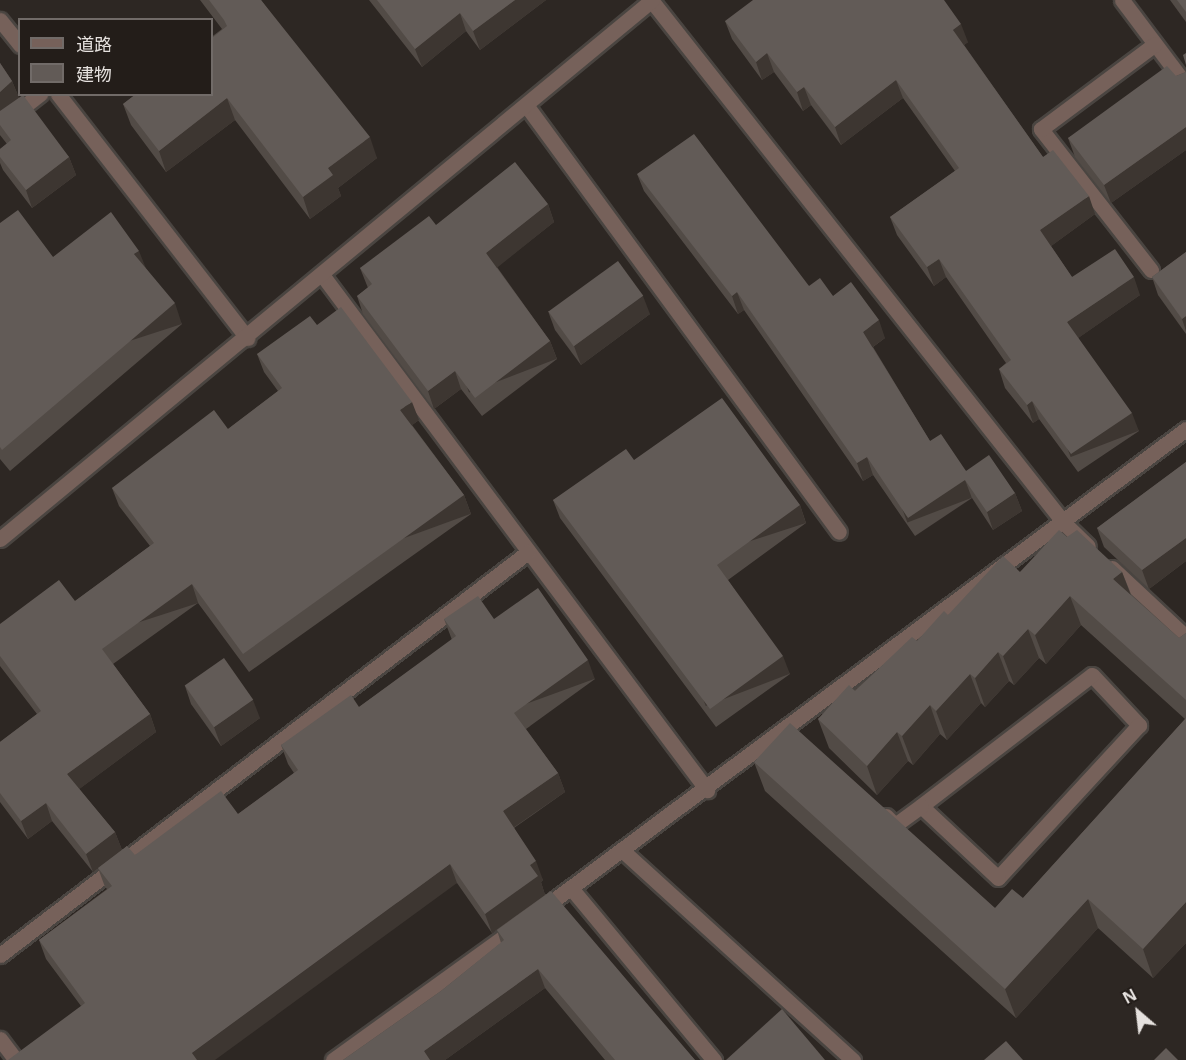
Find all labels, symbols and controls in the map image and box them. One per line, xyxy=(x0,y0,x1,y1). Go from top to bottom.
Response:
legend xyxy=(18,18,213,96)
text: 道路 xyxy=(76,32,112,56)
text: 建物 xyxy=(76,62,112,86)
north arrow xyxy=(1108,982,1168,1042)
text: N xyxy=(1119,983,1140,1009)

